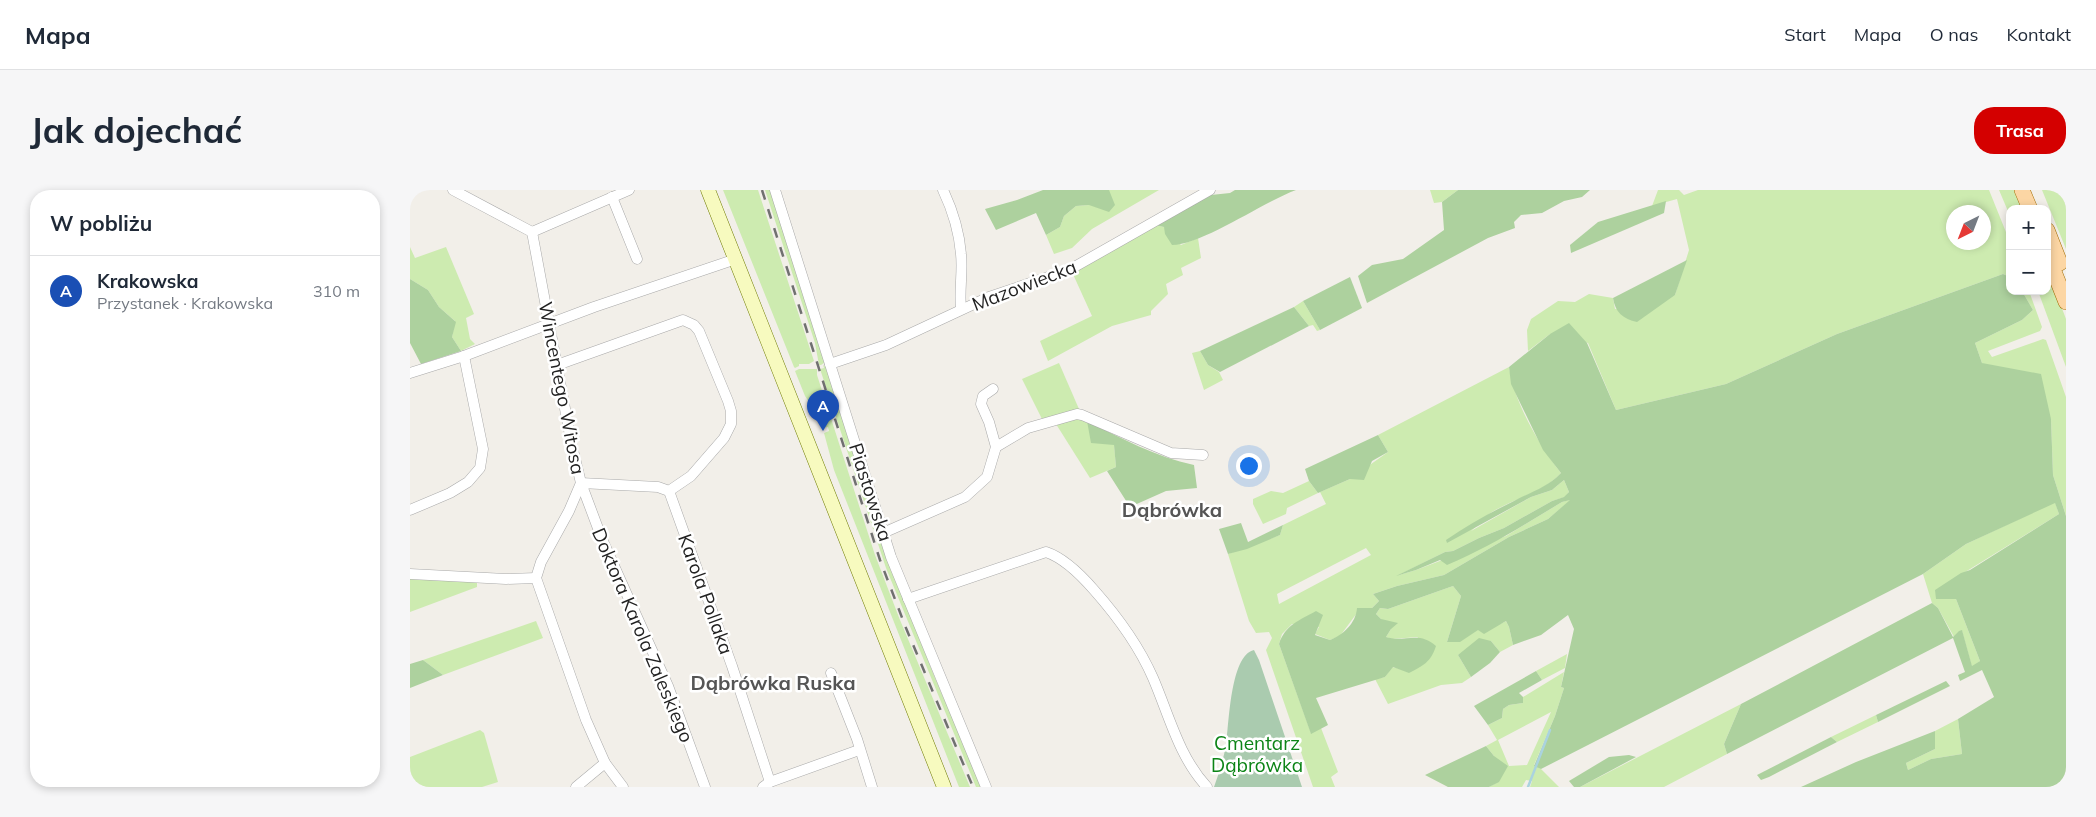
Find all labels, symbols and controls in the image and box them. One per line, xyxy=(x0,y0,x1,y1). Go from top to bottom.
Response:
text: Mapa xyxy=(25,20,91,50)
text: Start xyxy=(1784,23,1826,46)
text: Mapa xyxy=(1854,23,1902,46)
text: O nas xyxy=(1930,23,1979,46)
text: Kontakt xyxy=(2007,23,2071,46)
button: Trasa xyxy=(1974,107,2066,154)
text: Jak dojechać xyxy=(30,108,242,152)
north arrow xyxy=(1946,205,1991,250)
map controls xyxy=(2006,205,2051,295)
button: + xyxy=(2006,205,2051,250)
text: W pobliżu xyxy=(50,210,152,236)
button: − xyxy=(2006,250,2051,295)
street label: Mazowiecka xyxy=(968,254,1080,316)
text: Krakowska xyxy=(97,269,198,293)
text: A xyxy=(60,281,72,301)
text: 310 m xyxy=(313,281,360,301)
text: Przystanek · Krakowska xyxy=(97,293,273,313)
street label: Wincentego Witosa xyxy=(533,300,591,476)
pin: A xyxy=(807,390,839,431)
street label: Piastowska xyxy=(844,440,898,544)
your location xyxy=(1236,453,1262,479)
district label: Dąbrówka xyxy=(1122,497,1222,522)
street label: Doktora Karola Zaleskiego xyxy=(587,524,699,746)
street label: Karola Pollaka xyxy=(673,531,739,657)
district label: Dąbrówka Ruska xyxy=(690,670,856,695)
park label: Cmentarz Dąbrówka xyxy=(1211,731,1303,777)

